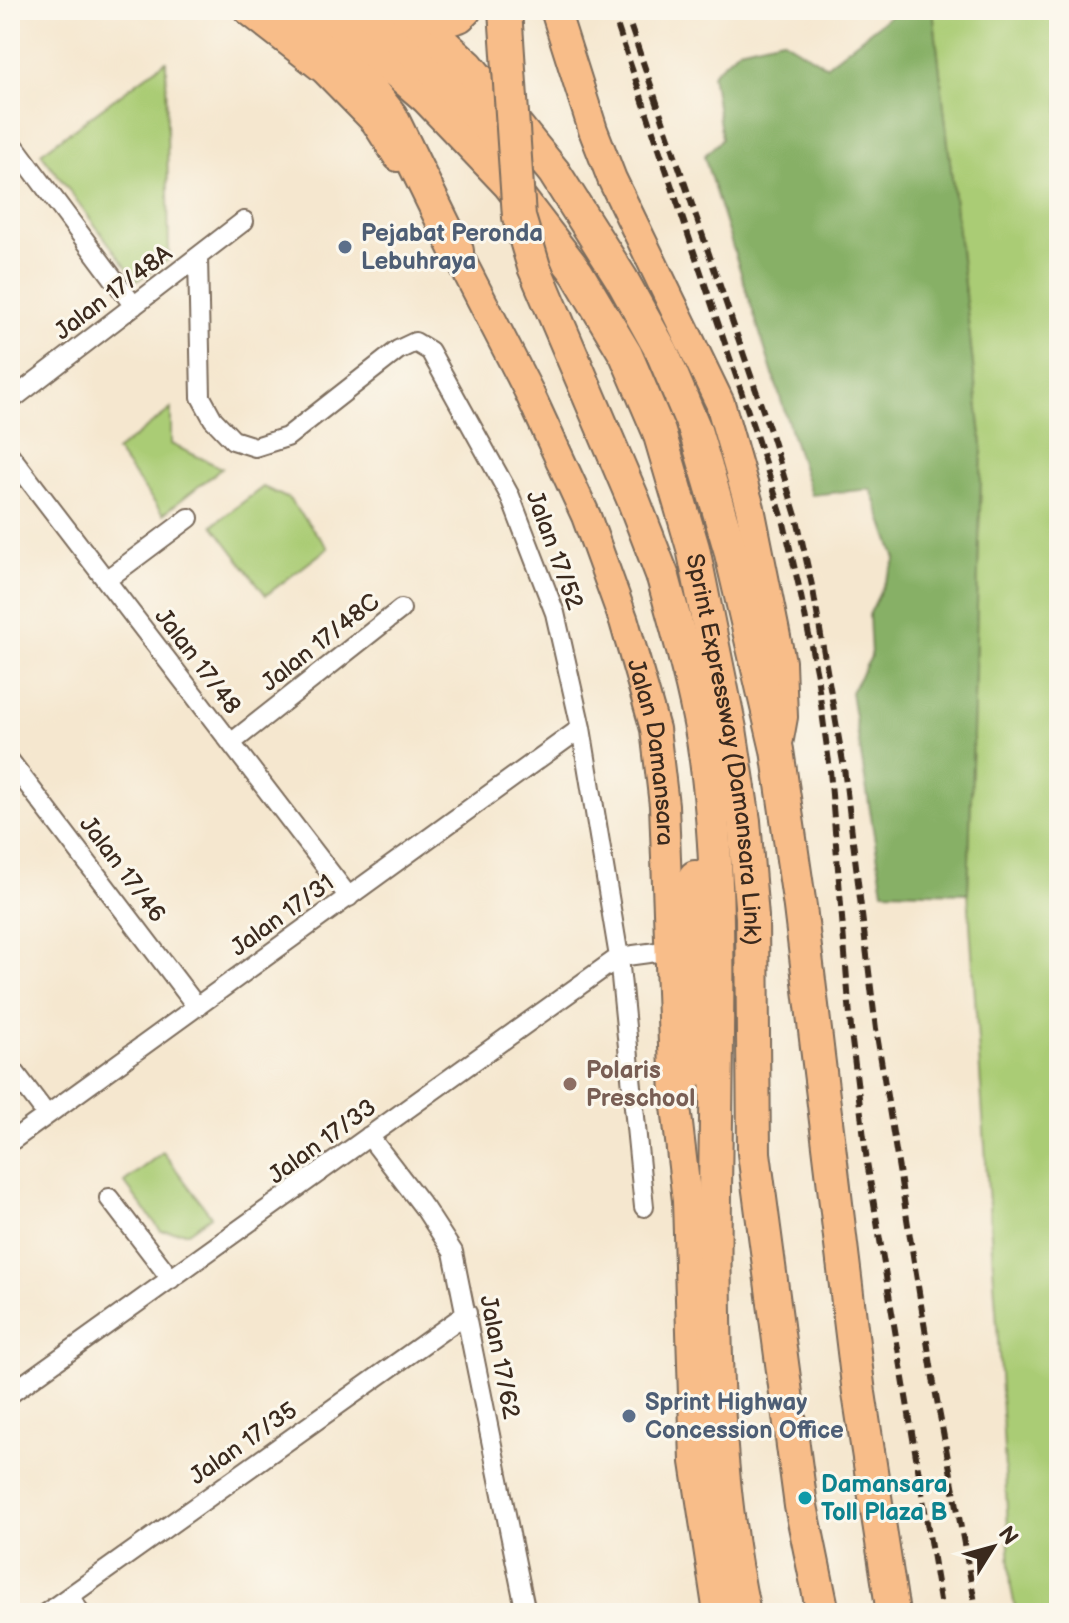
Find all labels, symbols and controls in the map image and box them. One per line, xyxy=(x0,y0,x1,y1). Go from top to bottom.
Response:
place label: Pejabat Peronda Lebuhraya xyxy=(361,219,543,276)
marker: Pejabat Peronda Lebuhraya xyxy=(336,238,354,256)
street label: Jalan 17/48A xyxy=(49,239,178,346)
street label: Jalan 17/52 xyxy=(520,487,589,614)
street label: Sprint Expressway (Damansara Link) xyxy=(680,551,766,945)
street label: Jalan 17/48C xyxy=(255,587,385,698)
street label: Jalan 17/48 xyxy=(148,603,247,720)
street label: Jalan Damansara xyxy=(621,656,680,846)
street label: Jalan 17/46 xyxy=(73,810,172,928)
street label: Jalan 17/31 xyxy=(225,868,340,963)
place label: Polaris Preschool xyxy=(586,1056,695,1113)
marker: Polaris Preschool xyxy=(561,1075,579,1093)
street label: Jalan 17/33 xyxy=(263,1093,382,1190)
street label: Jalan 17/62 xyxy=(473,1293,526,1421)
place label: Sprint Highway Concession Office xyxy=(645,1388,844,1445)
street label: Jalan 17/35 xyxy=(184,1396,303,1491)
marker: Sprint Highway Concession Office xyxy=(620,1407,638,1425)
place label: Damansara Toll Plaza B xyxy=(821,1470,948,1527)
marker: Damansara Toll Plaza B xyxy=(796,1489,814,1507)
north arrow xyxy=(953,1507,1033,1587)
text: N xyxy=(992,1521,1024,1551)

